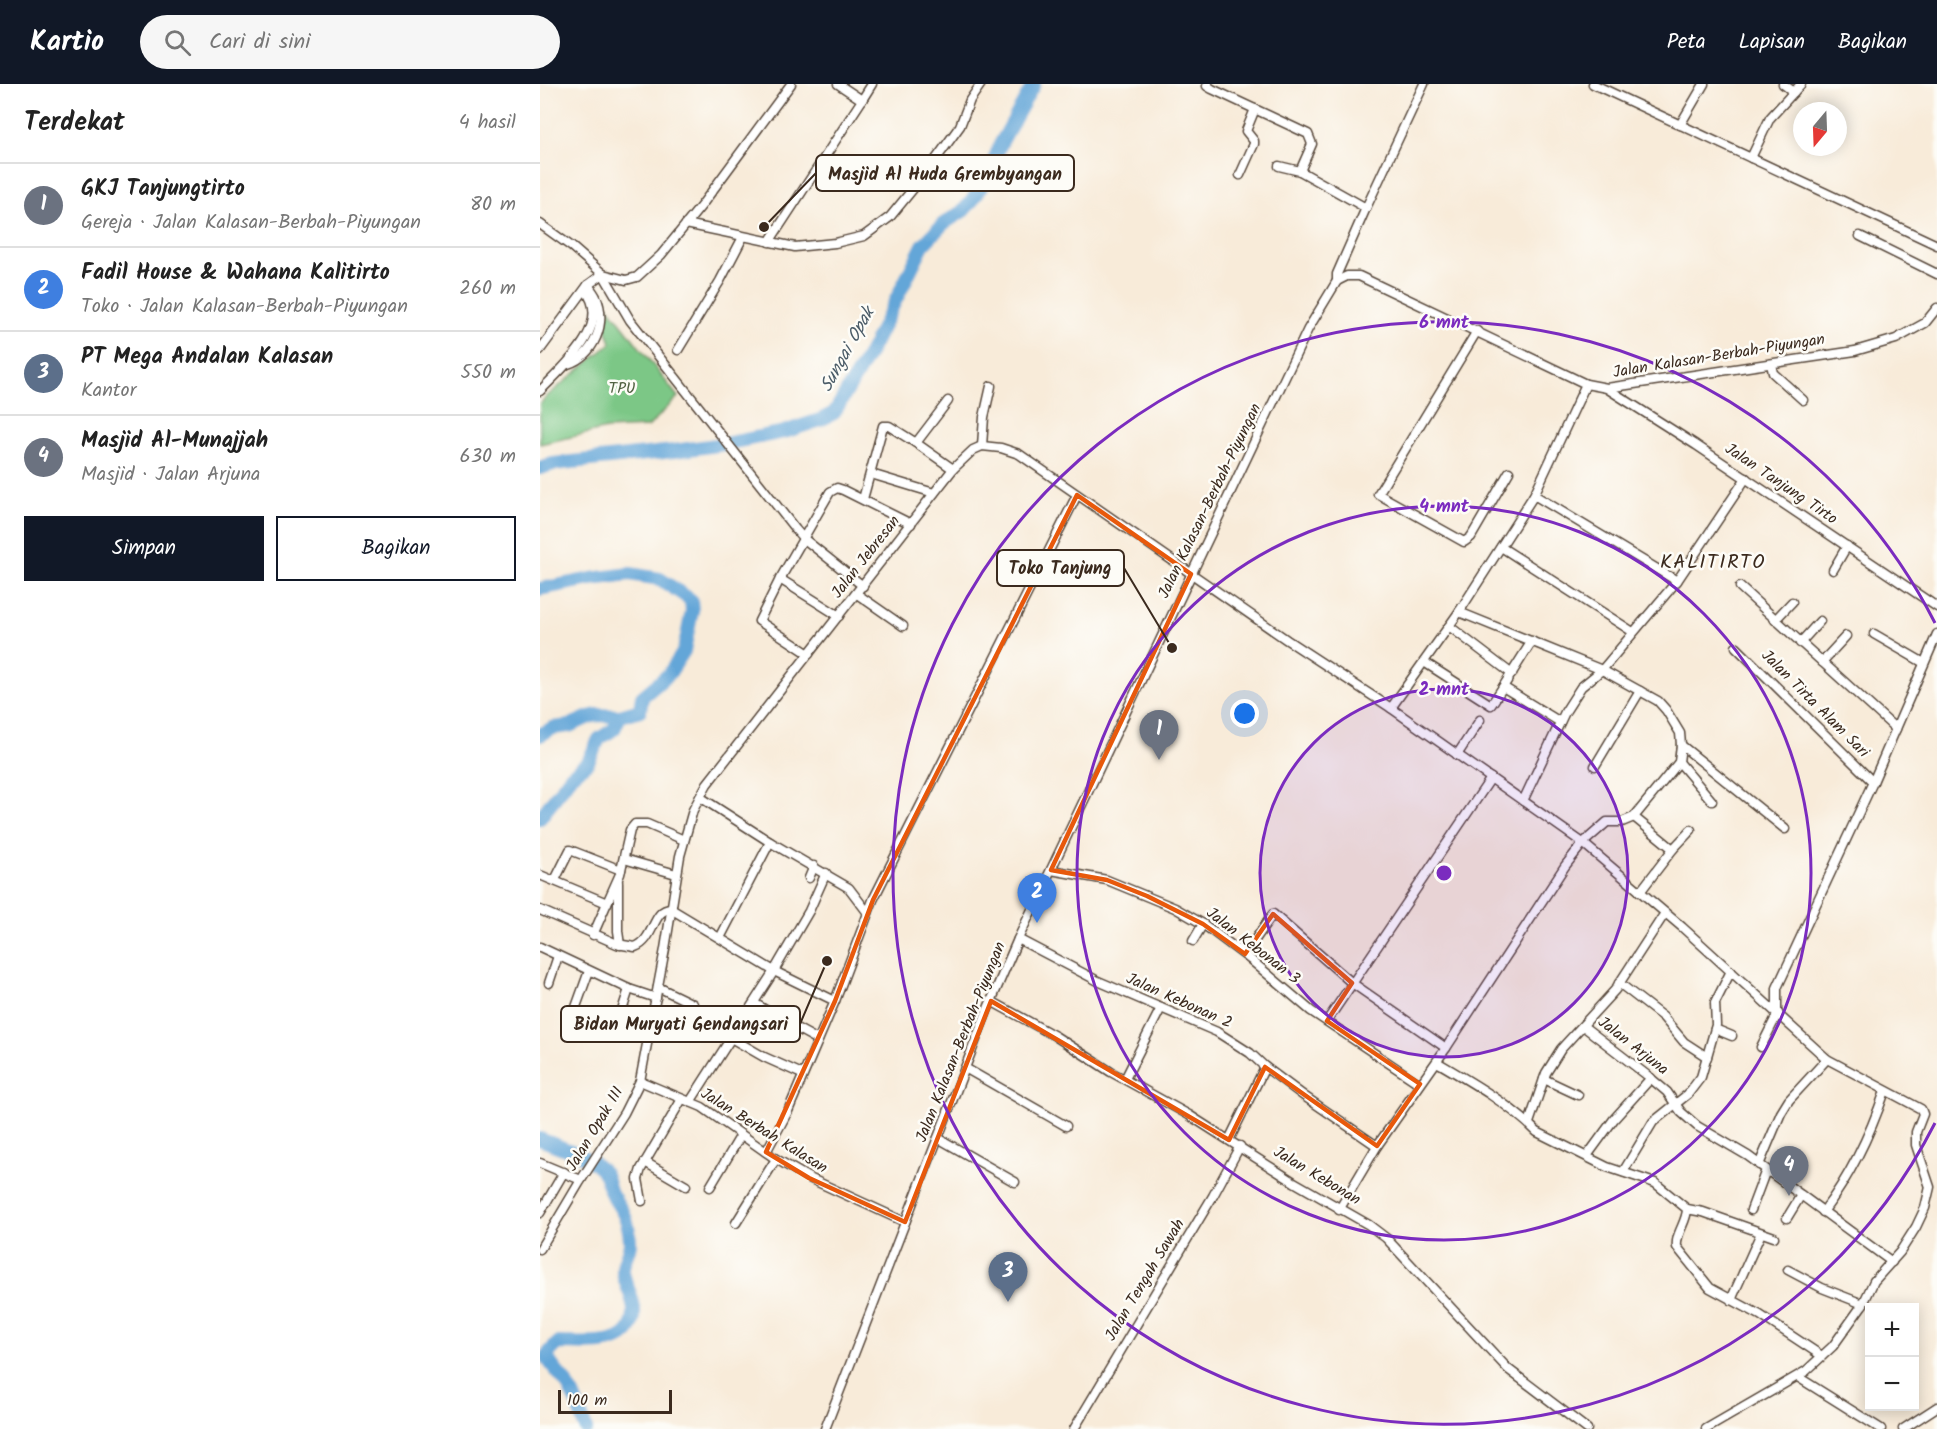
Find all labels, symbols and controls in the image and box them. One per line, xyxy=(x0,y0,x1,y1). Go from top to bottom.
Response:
search box xyxy=(140,15,560,69)
text: Kartio xyxy=(30,20,104,65)
text: Cari di sini xyxy=(209,25,310,60)
icon: search xyxy=(161,26,194,59)
text: Peta xyxy=(1667,26,1706,59)
text: Lapisan xyxy=(1739,26,1805,59)
text: Bagikan xyxy=(1838,26,1907,59)
text: Terdekat xyxy=(24,102,125,144)
north arrow xyxy=(1793,102,1847,156)
text: 4 hasil xyxy=(459,107,516,139)
callout: Masjid Al Huda Grembyangan xyxy=(816,155,1074,191)
text: Masjid Al Huda Grembyangan xyxy=(828,161,1062,190)
text: GKJ Tanjungtirto xyxy=(81,172,245,207)
text: 1 xyxy=(40,189,47,221)
text: 80 m xyxy=(470,189,516,221)
text: Gereja · Jalan Kalasan-Berbah-Piyungan xyxy=(81,207,421,239)
text: Fadil House & Wahana Kalitirto xyxy=(81,256,390,291)
text: 2 xyxy=(38,273,49,305)
text: 260 m xyxy=(459,273,516,305)
text: Toko · Jalan Kalasan-Berbah-Piyungan xyxy=(81,291,408,323)
water label: Sungai Opak xyxy=(813,300,884,398)
text: 6 mnt xyxy=(1419,309,1470,338)
street label: Jalan Kalasan-Berbah-Piyungan xyxy=(1611,327,1827,385)
text: PT Mega Andalan Kalasan xyxy=(81,340,333,375)
text: 3 xyxy=(38,357,49,389)
text: 550 m xyxy=(461,357,516,389)
text: Kantor xyxy=(81,375,136,407)
park label: TPU xyxy=(609,376,636,401)
street label: Jalan Kalasan-Berbah-Piyungan xyxy=(1152,399,1268,603)
text: Masjid Al-Munajjah xyxy=(81,424,268,459)
street label: Jalan Tanjung Tirto xyxy=(1720,437,1842,531)
text: 4 xyxy=(38,441,49,473)
text: 630 m xyxy=(460,441,516,473)
text: Masjid · Jalan Arjuna xyxy=(81,459,261,491)
text: 4 mnt xyxy=(1419,493,1470,522)
street label: Jalan Jebresan xyxy=(825,510,907,604)
button: Simpan xyxy=(24,516,264,581)
button: Bagikan xyxy=(276,516,516,581)
district label: KALITIRTO xyxy=(1660,547,1766,579)
callout: Toko Tanjung xyxy=(997,550,1124,586)
text: Toko Tanjung xyxy=(1008,555,1112,584)
street label: Jalan Tirta Alam Sari xyxy=(1755,644,1876,765)
text: 2 mnt xyxy=(1419,676,1470,705)
your location xyxy=(1230,699,1259,728)
pin: 1 xyxy=(1140,710,1178,760)
centre of rings xyxy=(1434,863,1454,883)
pin: 2 xyxy=(1018,874,1056,923)
street label: Jalan Kebonan 3 xyxy=(1200,901,1306,991)
street label: Jalan Kalasan-Berbah-Piyungan xyxy=(909,938,1013,1146)
street label: Jalan Kebonan 2 xyxy=(1122,966,1236,1036)
callout: Bidan Muryati Gendangsari xyxy=(561,1006,800,1042)
street label: Jalan Arjuna xyxy=(1592,1010,1674,1082)
text: Bidan Muryati Gendangsari xyxy=(574,1011,789,1040)
street label: Jalan Opak III xyxy=(560,1082,630,1176)
street label: Jalan Berbah Kalasan xyxy=(695,1082,833,1180)
street label: Jalan Kebonan xyxy=(1268,1140,1366,1212)
pin: 4 xyxy=(1770,1146,1808,1196)
street label: Jalan Tengah Sawah xyxy=(1099,1214,1191,1346)
pin: 3 xyxy=(988,1252,1028,1302)
map controls xyxy=(1865,1303,1919,1411)
button: + xyxy=(1865,1303,1919,1357)
button: − xyxy=(1865,1357,1919,1411)
scale bar xyxy=(558,1387,672,1414)
text: 100 m xyxy=(567,1388,607,1413)

